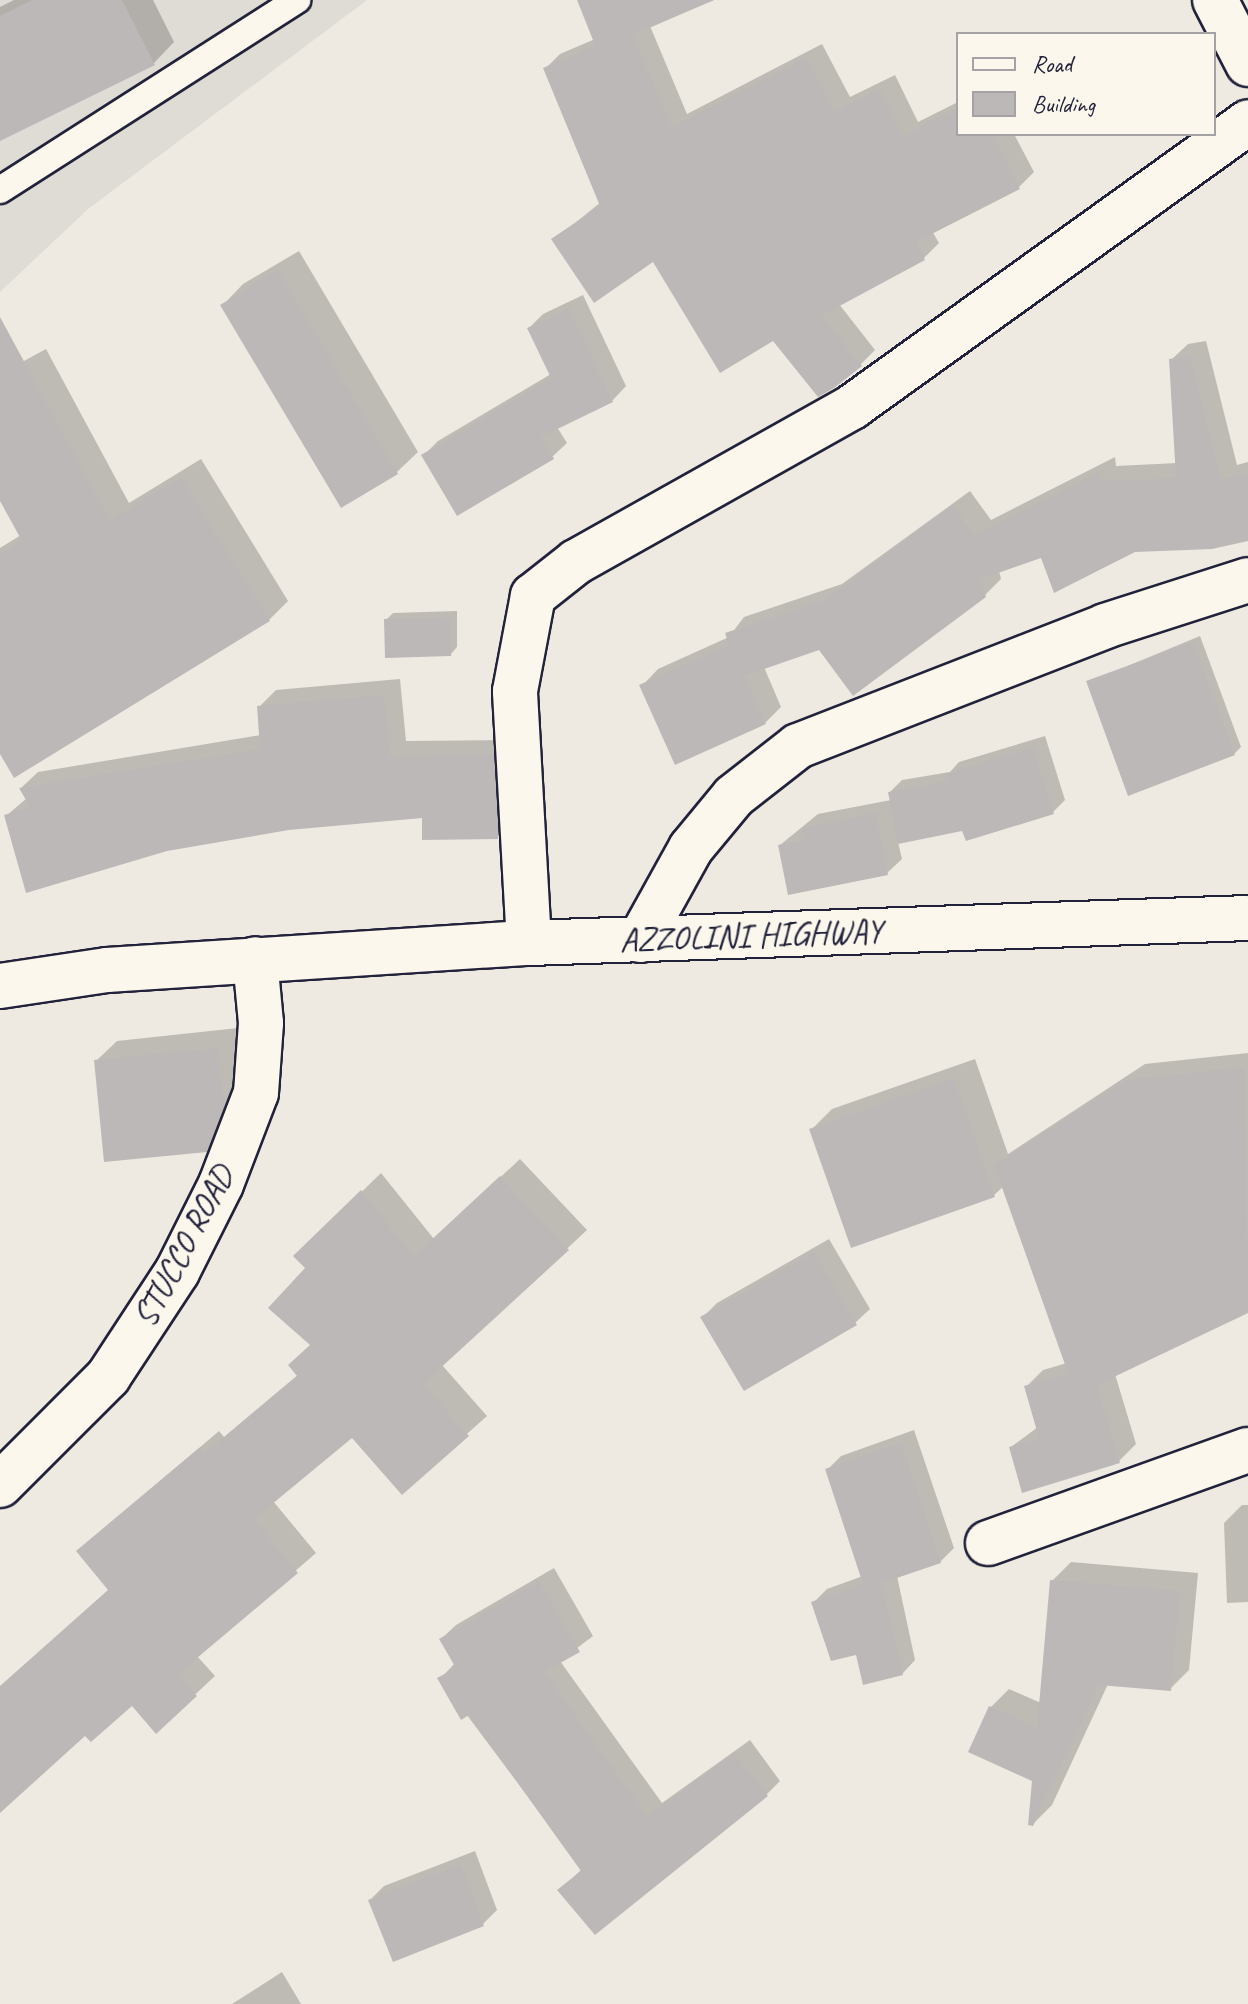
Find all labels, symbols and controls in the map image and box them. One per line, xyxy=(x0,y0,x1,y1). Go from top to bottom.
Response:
legend xyxy=(956,32,1216,136)
text: Road xyxy=(1032,49,1072,79)
text: Building xyxy=(1032,89,1095,119)
street label: AZZOLINI HIGHWAY xyxy=(618,910,884,960)
street label: STUCCO ROAD xyxy=(123,1158,243,1334)

